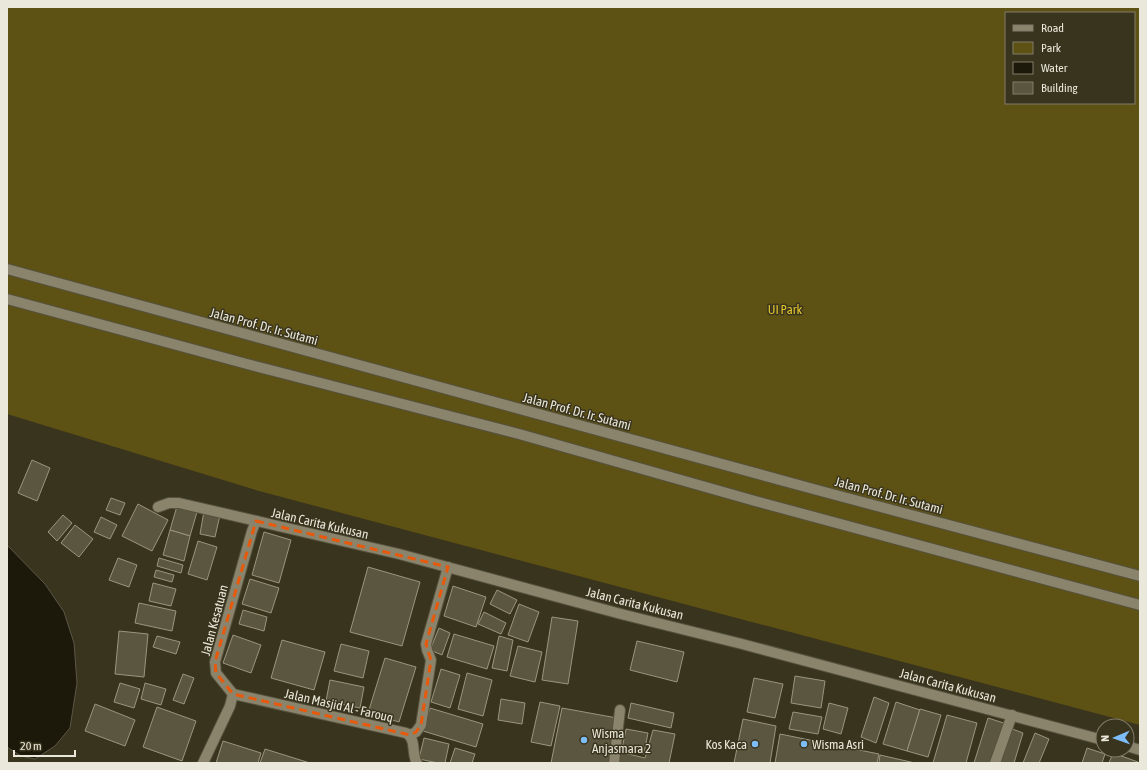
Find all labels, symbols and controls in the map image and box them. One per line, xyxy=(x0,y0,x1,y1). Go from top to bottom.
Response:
legend xyxy=(1005,12,1135,104)
text: Road xyxy=(1041,21,1064,35)
text: Park xyxy=(1041,41,1062,55)
text: Water xyxy=(1041,61,1068,75)
text: Building xyxy=(1041,81,1079,95)
park label: UI Park xyxy=(768,302,803,317)
street label: Jalan Prof. Dr. Ir. Sutami xyxy=(208,305,319,348)
street label: Jalan Prof. Dr. Ir. Sutami xyxy=(521,390,632,433)
street label: Jalan Prof. Dr. Ir. Sutami xyxy=(833,474,944,517)
street label: Jalan Carita Kukusan xyxy=(270,505,370,542)
street label: Jalan Kesatuan xyxy=(198,583,231,657)
street label: Jalan Carita Kukusan xyxy=(585,584,685,623)
street label: Jalan Carita Kukusan xyxy=(898,665,998,706)
street label: Jalan Masjid Al - Farouq xyxy=(283,686,395,725)
north arrow xyxy=(1095,718,1135,758)
place label: Wisma Anjasmara 2 xyxy=(592,726,651,756)
scale bar xyxy=(14,732,75,758)
marker: Wisma Anjasmara 2 xyxy=(579,735,589,745)
text: N xyxy=(1099,735,1111,742)
place label: Kos Kaca xyxy=(705,737,747,752)
place label: Wisma Asri xyxy=(812,737,864,752)
text: 20 m xyxy=(20,739,42,753)
marker: Kos Kaca xyxy=(750,739,760,749)
marker: Wisma Asri xyxy=(799,739,809,749)

